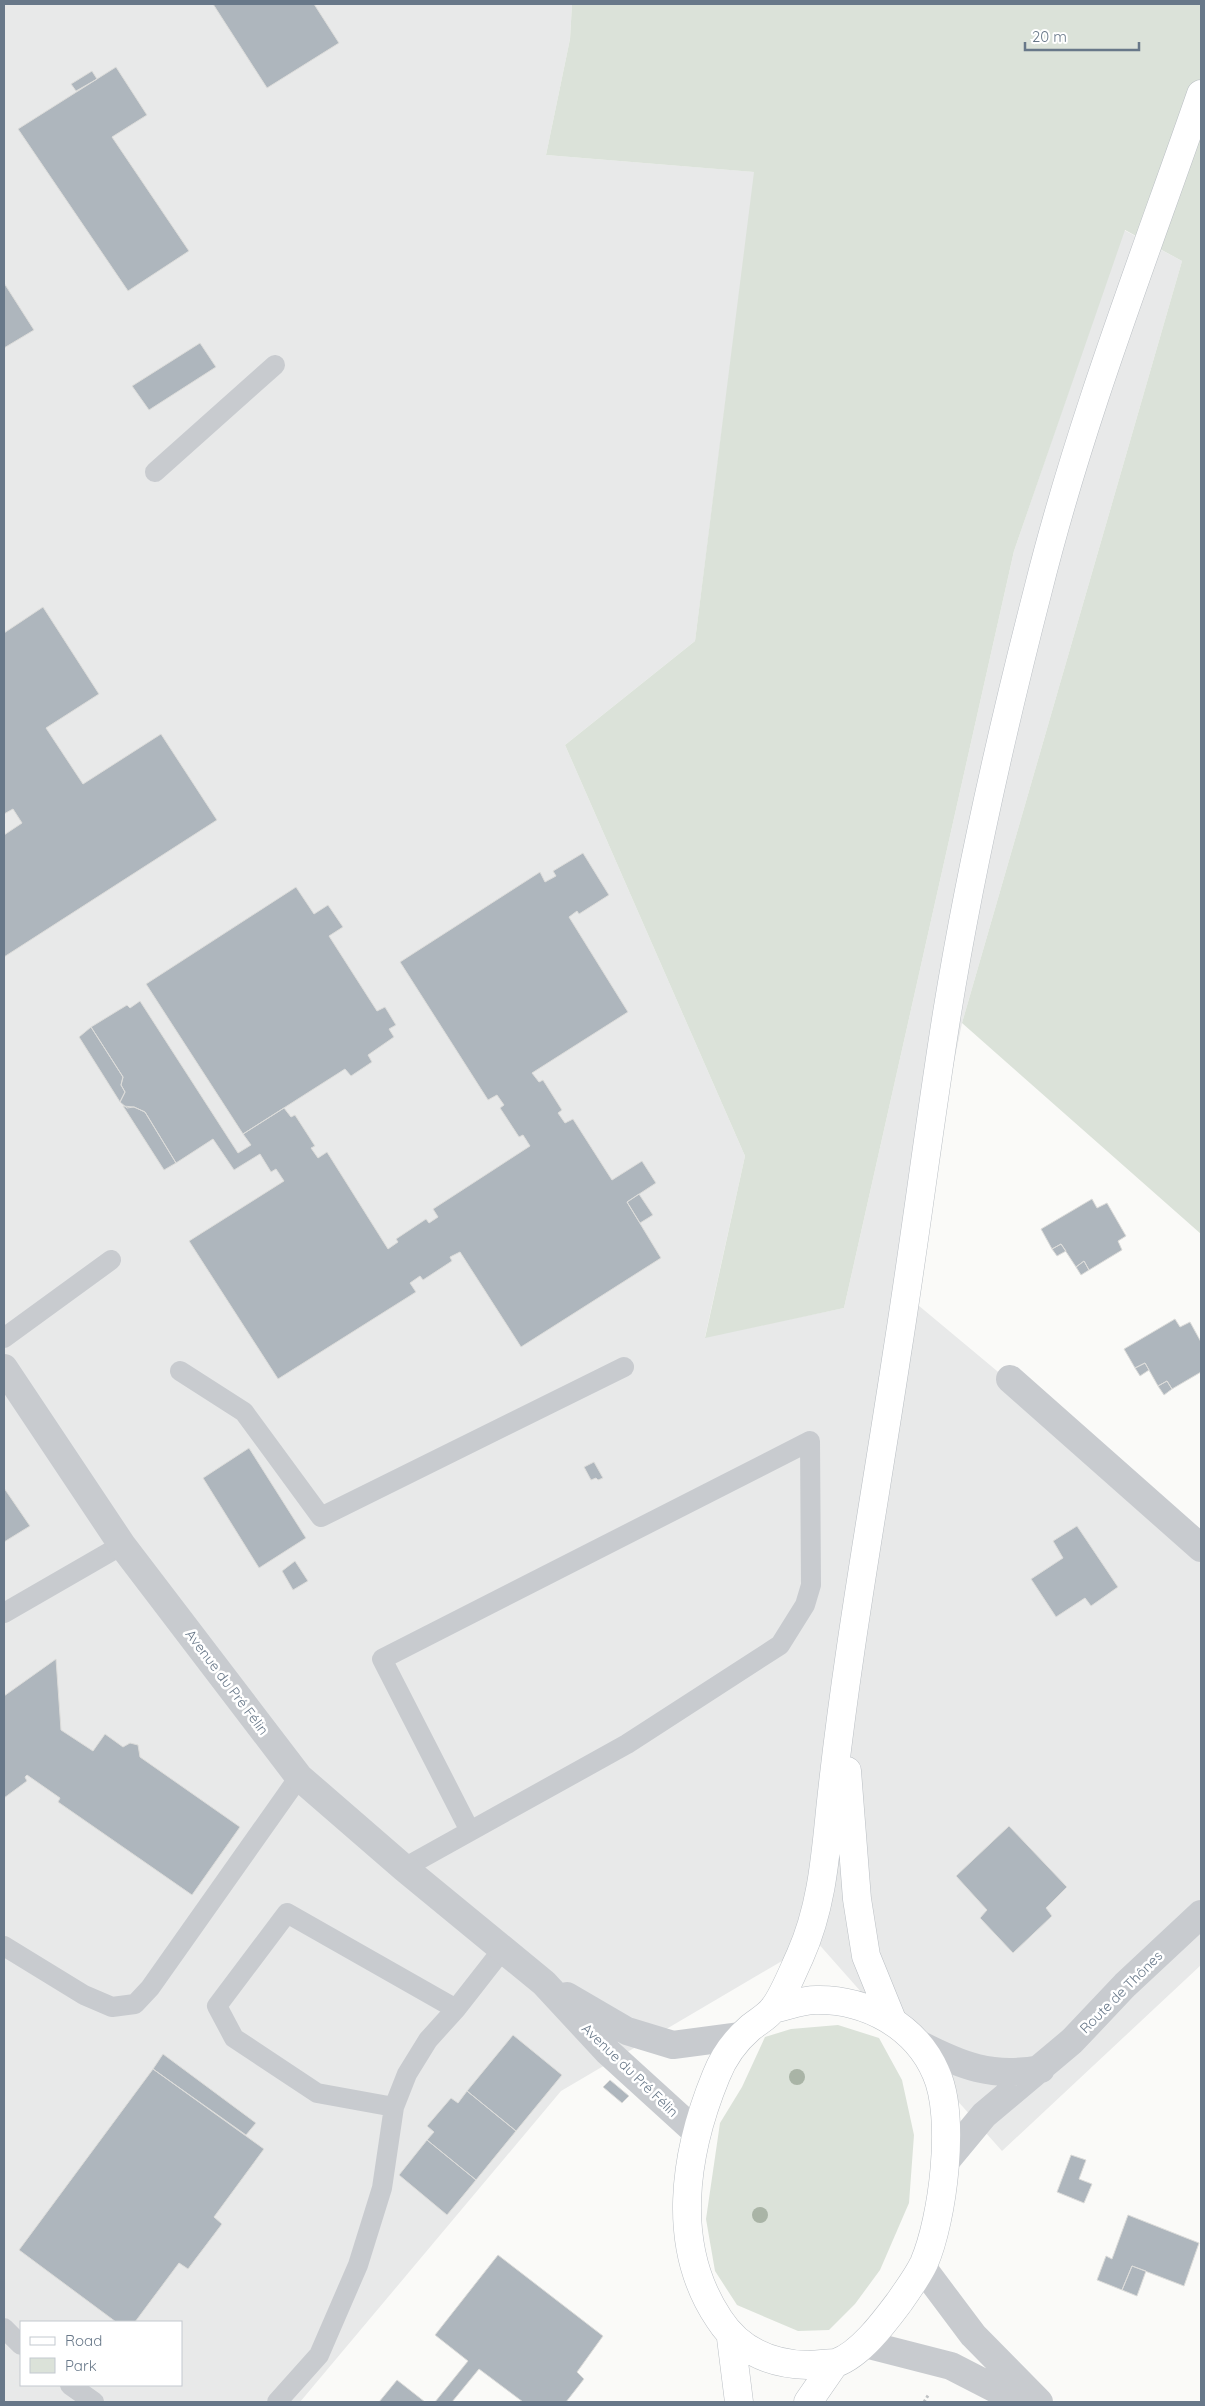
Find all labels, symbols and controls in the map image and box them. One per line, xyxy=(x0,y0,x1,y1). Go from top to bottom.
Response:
scale bar xyxy=(1025,20,1139,52)
text: 20 m xyxy=(1032,27,1067,46)
street label: Avenue du Pré Félin xyxy=(182,1626,272,1738)
street label: Route de Thônes xyxy=(1076,1947,1166,2037)
street label: Avenue du Pré Félin xyxy=(578,2019,682,2121)
legend xyxy=(20,2321,182,2386)
text: Road xyxy=(65,2331,102,2350)
text: Park xyxy=(65,2356,97,2375)

